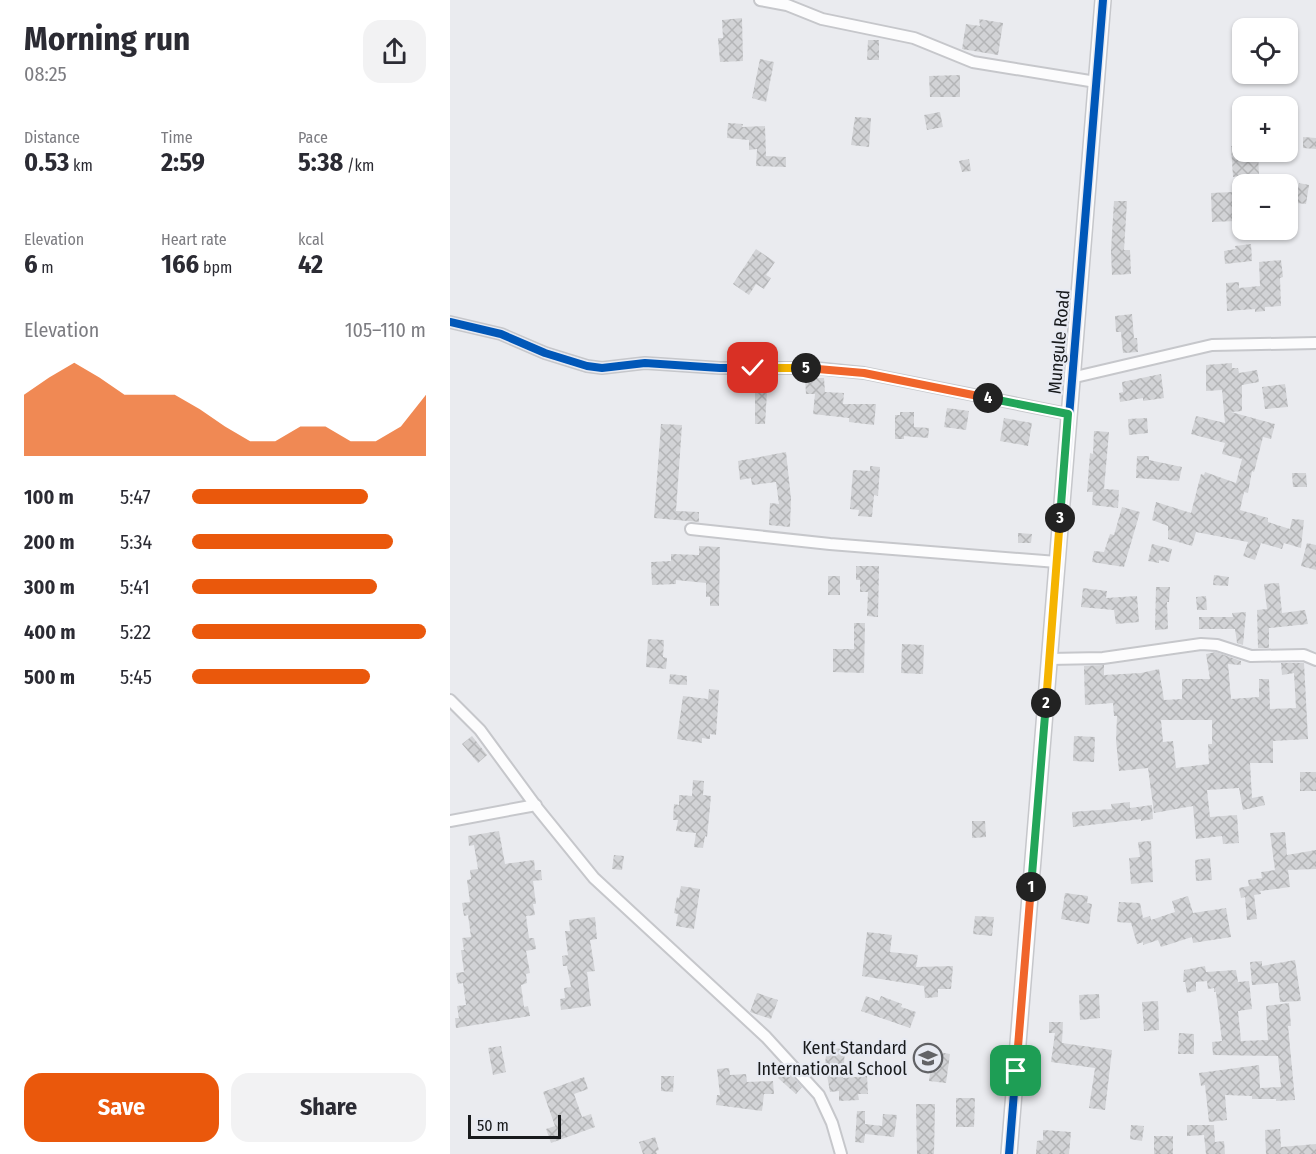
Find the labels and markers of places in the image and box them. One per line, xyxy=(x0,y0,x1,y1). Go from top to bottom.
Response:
pin xyxy=(727,342,778,393)
pin: 5 xyxy=(791,353,821,383)
pin: 4 xyxy=(973,383,1003,413)
pin: 3 xyxy=(1045,503,1075,533)
pin: 2 xyxy=(1031,688,1061,718)
pin: 1 xyxy=(1016,872,1046,902)
place label: Kent Standard International School xyxy=(757,1037,907,1080)
school or university icon: Kent Standard International School xyxy=(912,1042,944,1074)
pin xyxy=(990,1045,1041,1096)

